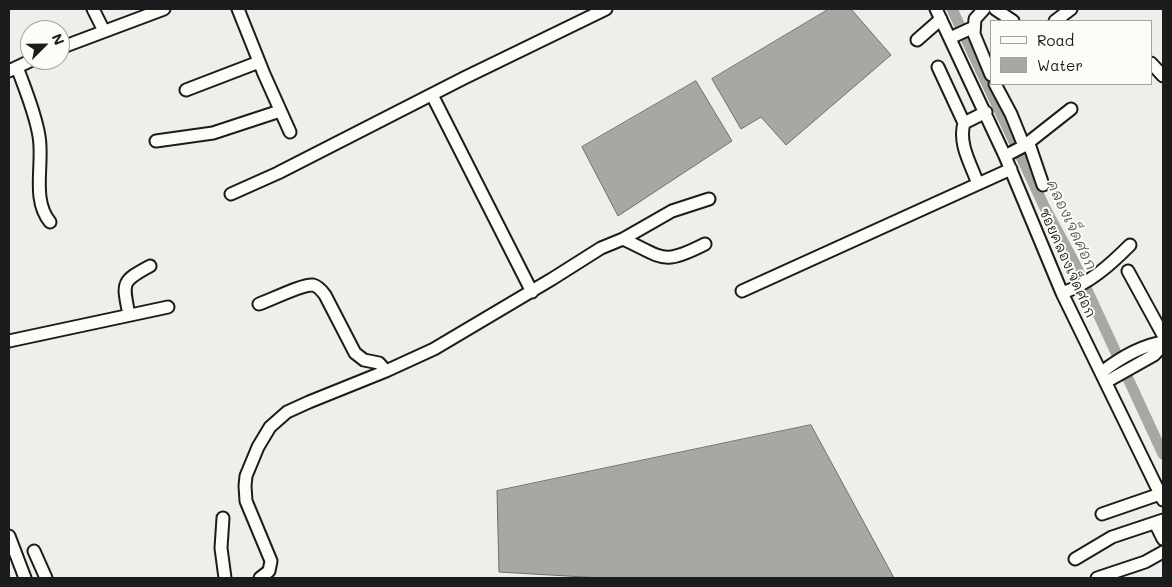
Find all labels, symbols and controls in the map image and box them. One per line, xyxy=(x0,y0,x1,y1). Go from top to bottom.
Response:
north arrow xyxy=(20,20,70,70)
legend xyxy=(990,20,1152,85)
text: Road xyxy=(1037,30,1074,50)
text: N xyxy=(48,31,69,48)
text: Water xyxy=(1037,55,1083,75)
water label: คลองเจ็ดศอก xyxy=(1042,177,1100,273)
street label: ซอยคลองเจ็ดศอก xyxy=(1035,205,1099,321)

